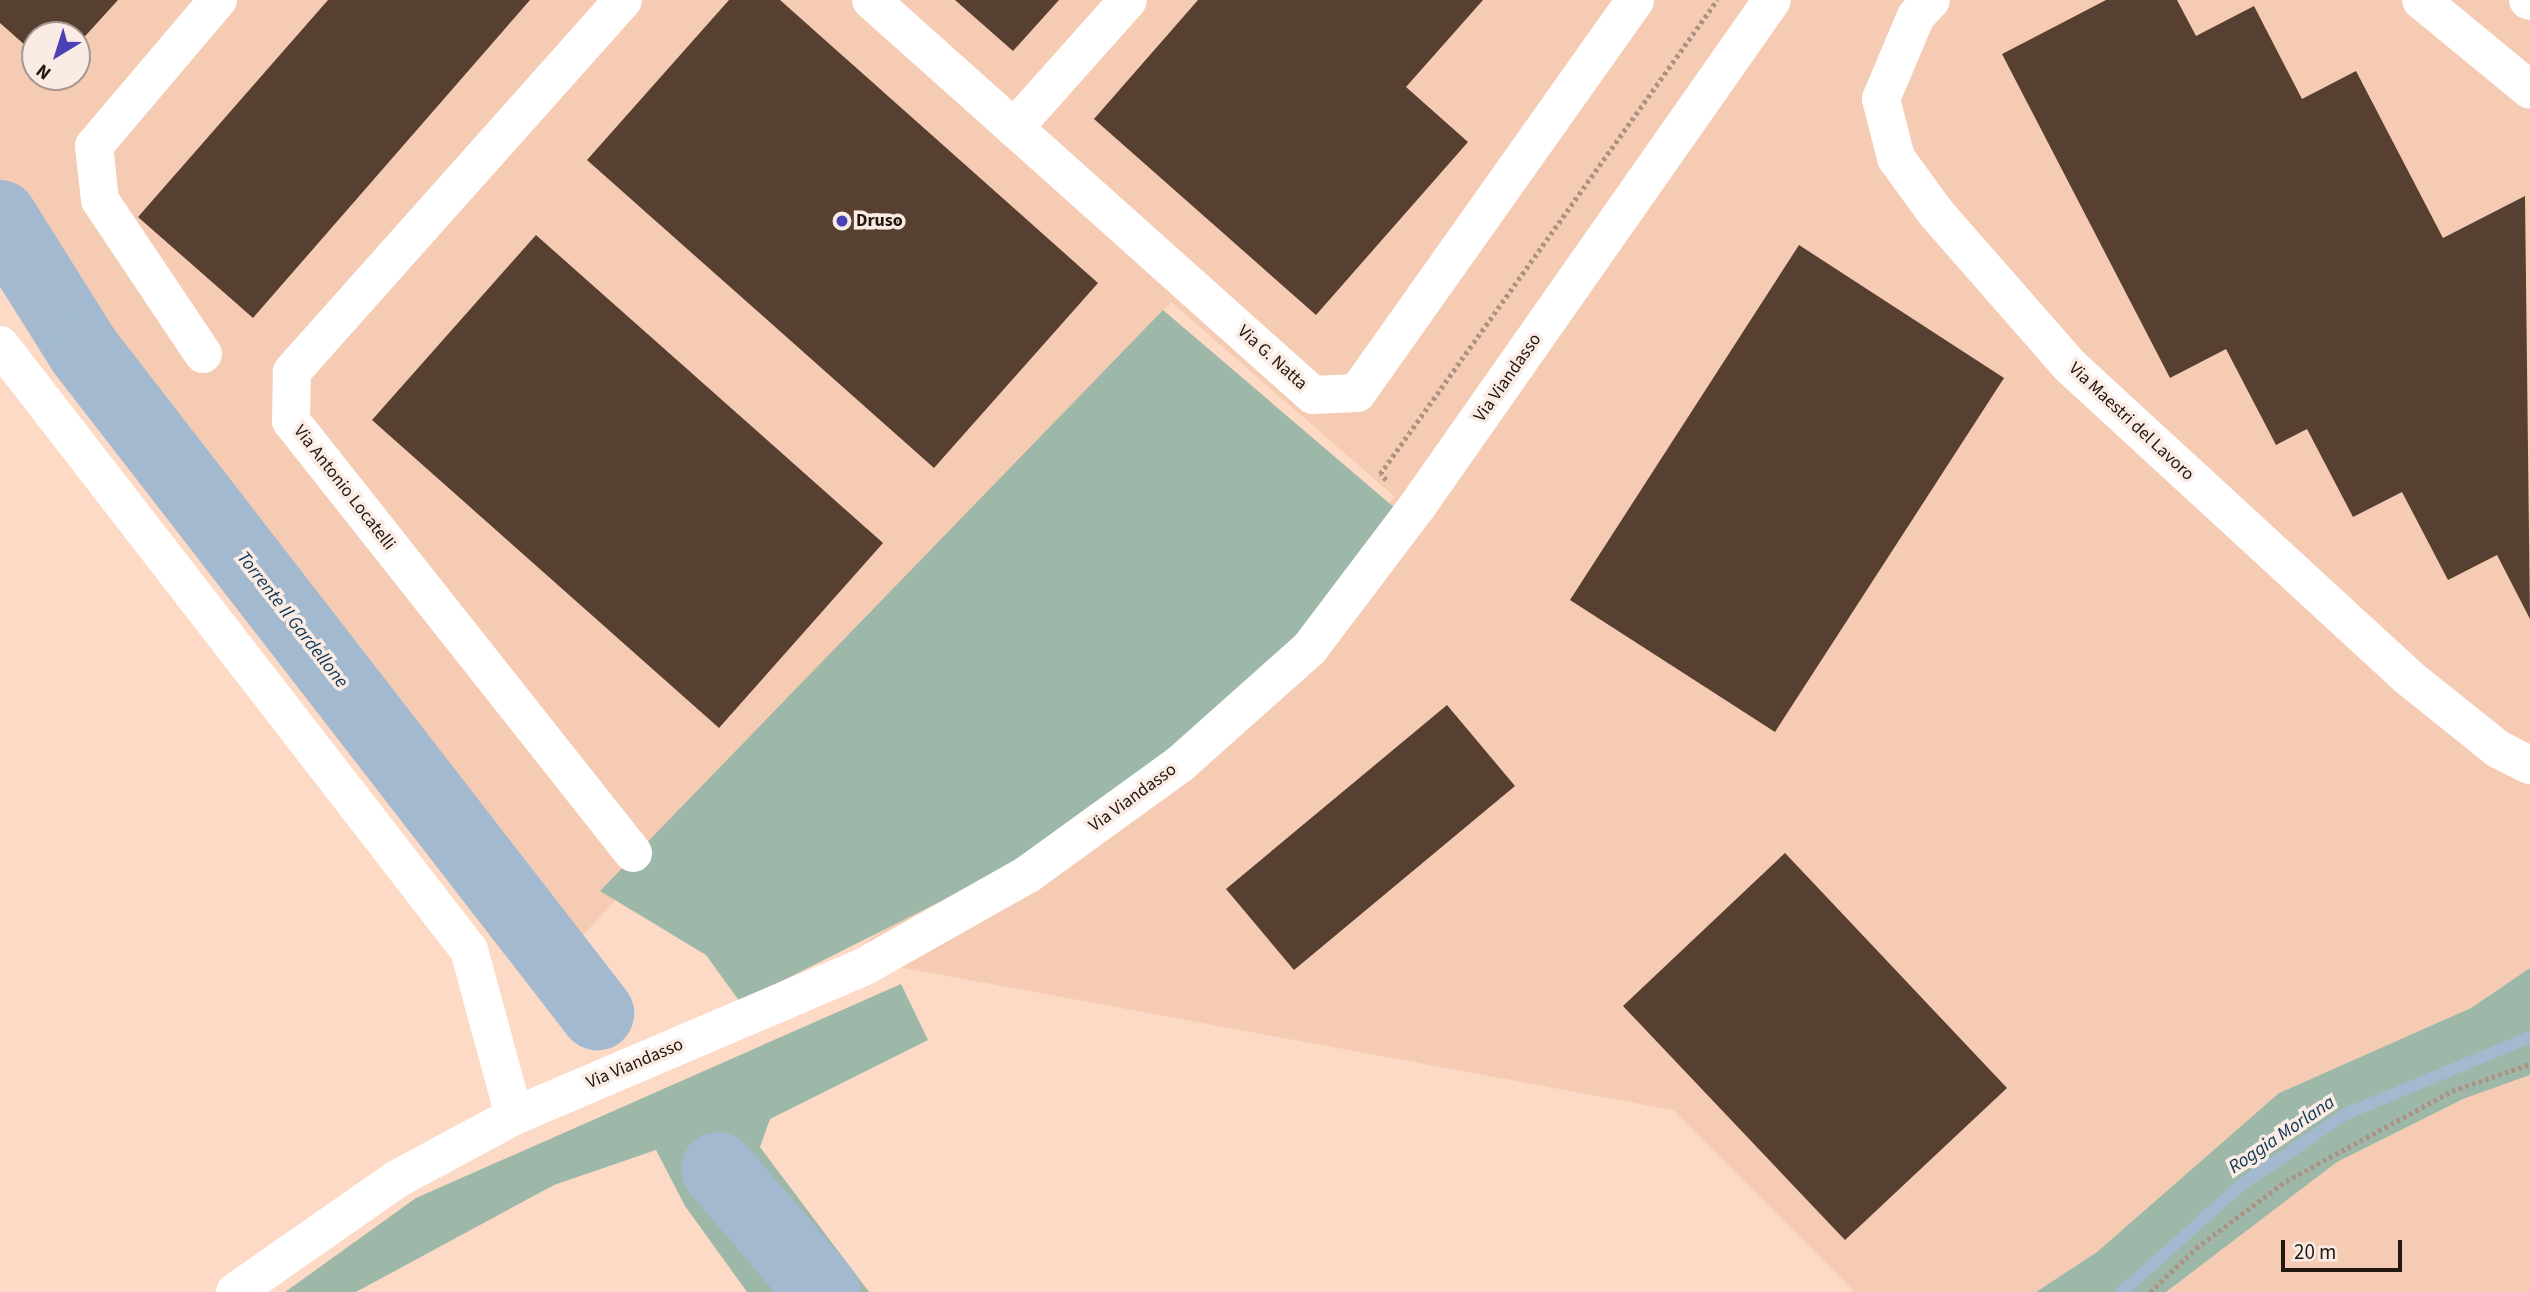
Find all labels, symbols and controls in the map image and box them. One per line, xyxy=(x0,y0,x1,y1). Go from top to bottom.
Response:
north arrow xyxy=(21,21,91,91)
text: N xyxy=(31,57,57,86)
place label: Druso xyxy=(856,210,903,232)
marker: Druso xyxy=(834,213,850,229)
street label: Via G. Natta xyxy=(1233,321,1311,395)
street label: Via Viandasso xyxy=(1470,330,1546,426)
street label: Via Maestri del Lavoro xyxy=(2064,358,2198,486)
street label: Via Antonio Locatelli xyxy=(288,421,400,555)
water label: Torrente Il Gardellone xyxy=(232,547,352,693)
street label: Via Viandasso xyxy=(1085,759,1181,837)
street label: Via Viandasso xyxy=(583,1034,687,1094)
water label: Roggia Morlana xyxy=(2224,1091,2340,1179)
scale bar xyxy=(2285,1226,2406,1270)
text: 20 m xyxy=(2294,1237,2336,1267)

